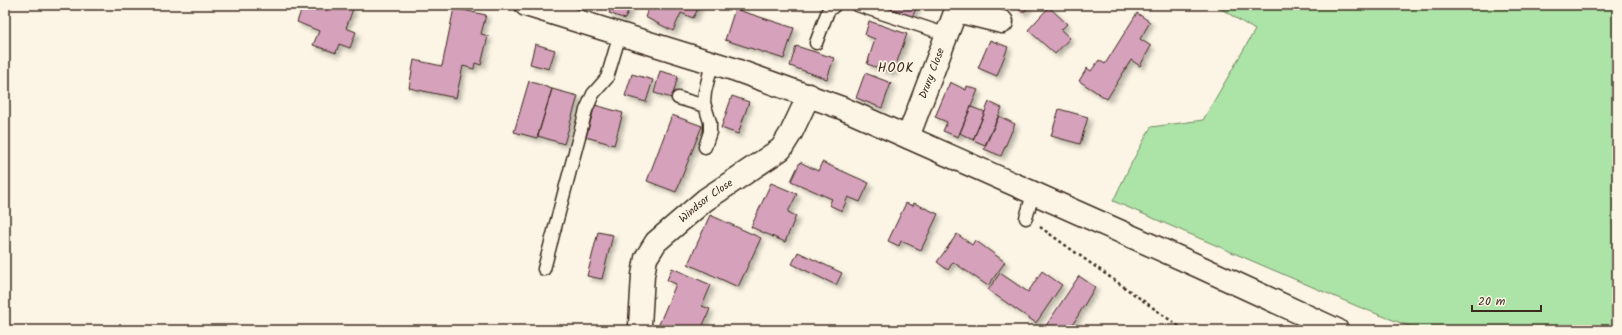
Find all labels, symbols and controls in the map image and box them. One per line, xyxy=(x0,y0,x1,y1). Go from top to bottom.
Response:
street label: Drury Close xyxy=(914,45,950,101)
district label: HOOK xyxy=(878,58,914,79)
street label: Windsor Close xyxy=(675,174,737,228)
scale bar xyxy=(1472,287,1541,313)
text: 20 m xyxy=(1478,292,1506,311)

